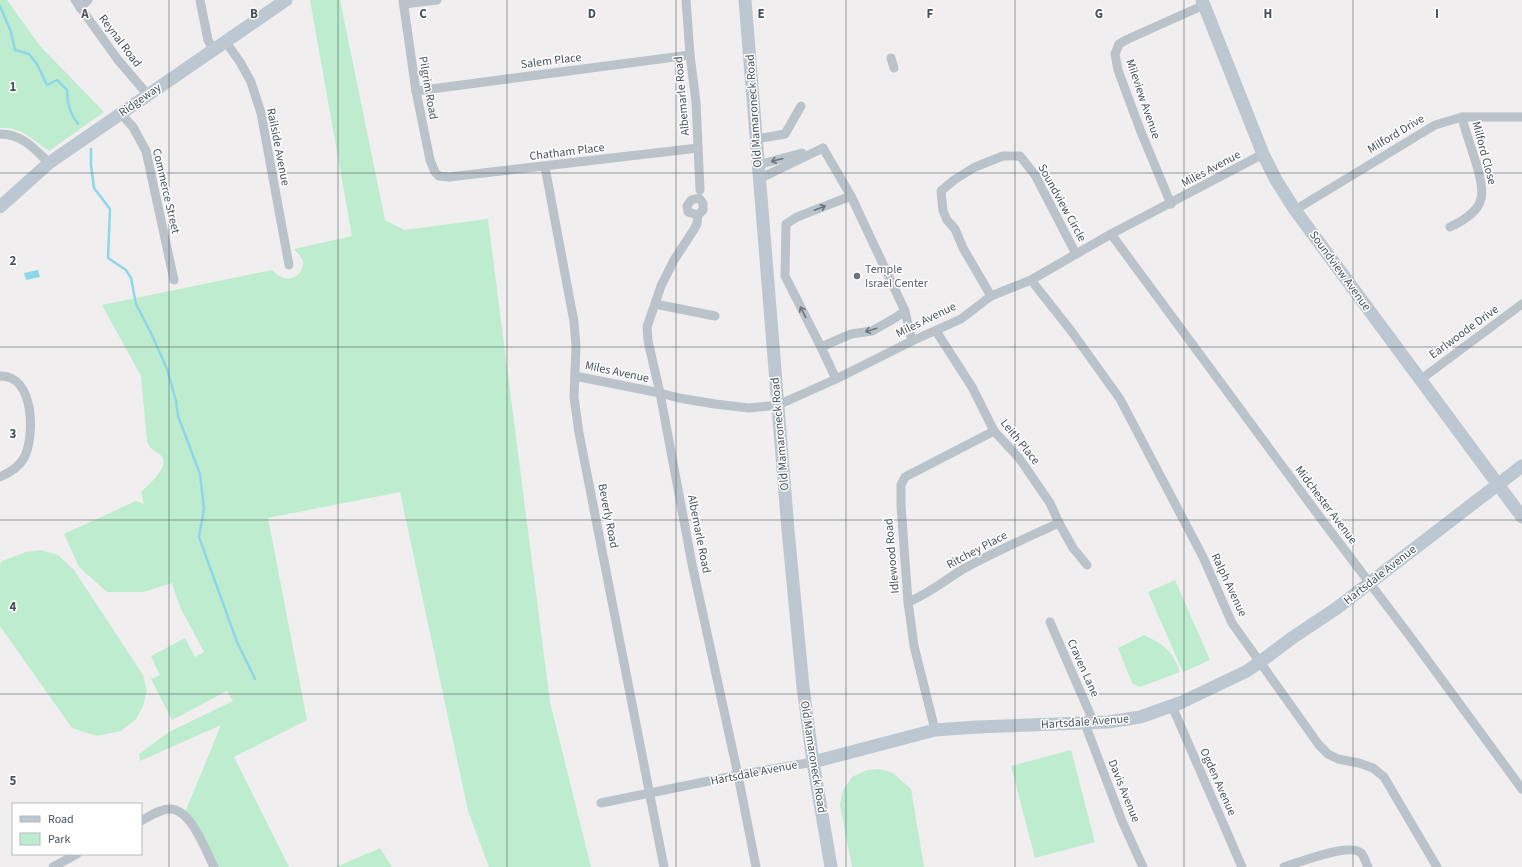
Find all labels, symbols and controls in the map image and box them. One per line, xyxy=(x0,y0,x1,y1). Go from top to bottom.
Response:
text: A xyxy=(80,5,89,23)
text: B xyxy=(250,5,258,23)
text: C xyxy=(419,5,427,23)
text: D xyxy=(588,5,596,23)
text: E xyxy=(757,5,765,23)
text: F xyxy=(927,5,934,23)
text: G xyxy=(1095,5,1103,23)
text: H xyxy=(1264,5,1272,23)
text: I xyxy=(1435,5,1439,23)
street label: Reynal Road xyxy=(95,11,145,71)
street label: Salem Place xyxy=(520,49,582,73)
street label: Old Mamaroneck Road xyxy=(742,54,766,168)
street label: Pilgrim Road xyxy=(414,55,442,121)
street label: Albemarle Road xyxy=(670,56,694,136)
street label: Mileview Avenue xyxy=(1121,57,1165,141)
text: 1 xyxy=(10,78,17,96)
street label: Ridgeway xyxy=(115,79,165,121)
street label: Railside Avenue xyxy=(262,107,294,187)
street label: Milford Drive xyxy=(1364,110,1428,158)
street label: Milford Close xyxy=(1467,119,1501,187)
street label: Chatham Place xyxy=(529,139,605,165)
street label: Miles Avenue xyxy=(1178,146,1244,192)
street label: Commerce Street xyxy=(148,147,184,235)
one-way arrow xyxy=(771,157,784,164)
street label: Soundview Circle xyxy=(1034,161,1090,245)
one-way arrow xyxy=(813,204,825,212)
street label: Soundview Avenue xyxy=(1305,227,1375,315)
text: 2 xyxy=(10,252,17,270)
place label: Temple Israel Center xyxy=(865,261,929,292)
marker: Temple Israel Center xyxy=(852,271,862,281)
street label: Miles Avenue xyxy=(893,298,959,342)
street label: Earlwoode Drive xyxy=(1426,301,1502,363)
one-way arrow xyxy=(799,307,806,319)
one-way arrow xyxy=(865,327,878,334)
street label: Miles Avenue xyxy=(583,357,651,387)
street label: Old Mamaroneck Road xyxy=(767,377,793,491)
street label: Leith Place xyxy=(996,415,1044,469)
text: 3 xyxy=(10,425,17,443)
street label: Midchester Avenue xyxy=(1291,462,1361,548)
street label: Beverly Road xyxy=(593,482,623,550)
street label: Albemarle Road xyxy=(683,493,715,575)
street label: Idlewood Road xyxy=(880,518,904,594)
street label: Ritchey Place xyxy=(944,527,1011,573)
street label: Hartsdale Avenue xyxy=(1340,541,1420,609)
street label: Ralph Avenue xyxy=(1207,550,1251,620)
text: 4 xyxy=(10,598,17,616)
street label: Craven Lane xyxy=(1063,636,1103,700)
street label: Old Mamaroneck Road xyxy=(796,700,830,814)
street label: Hartsdale Avenue xyxy=(1040,710,1130,734)
street label: Ogden Avenue xyxy=(1196,745,1241,819)
street label: Hartsdale Avenue xyxy=(709,756,799,790)
street label: Davis Avenue xyxy=(1104,757,1144,825)
text: 5 xyxy=(10,772,17,790)
legend xyxy=(12,803,142,855)
text: Road xyxy=(48,811,74,828)
text: Park xyxy=(48,831,70,848)

